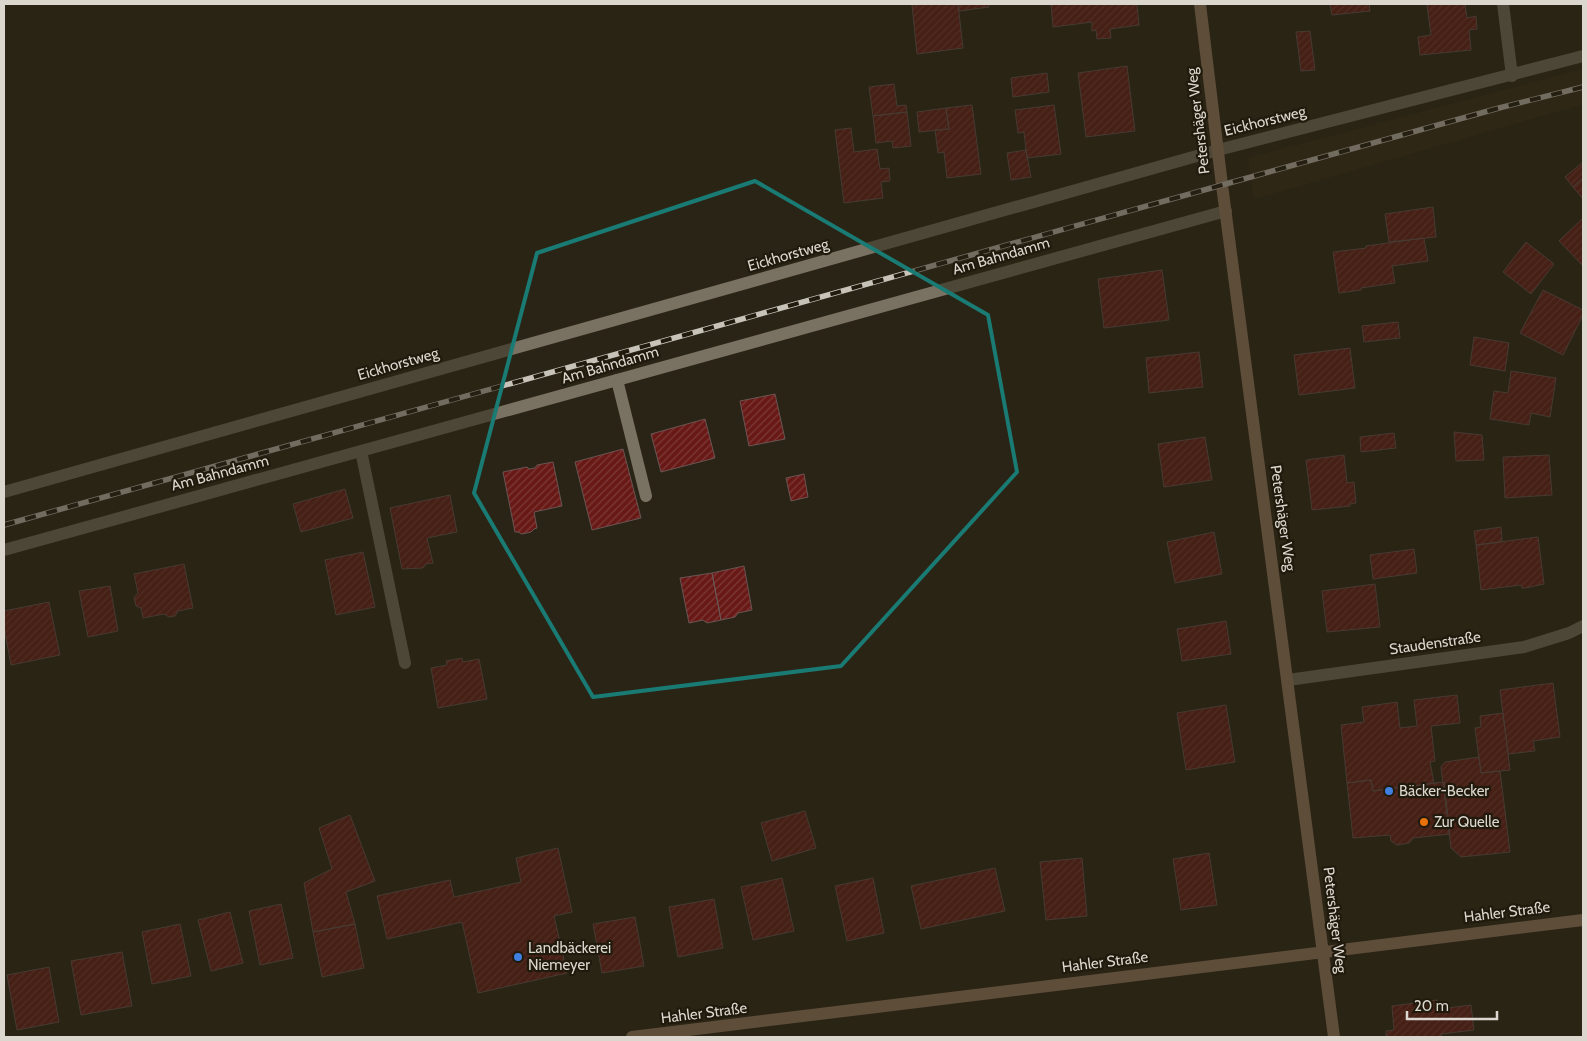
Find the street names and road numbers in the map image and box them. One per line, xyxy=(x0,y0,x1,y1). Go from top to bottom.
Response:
street label: Petershäger Weg xyxy=(1182,66,1213,175)
street label: Eickhorstweg xyxy=(1222,102,1308,140)
street label: Am Bahndamm xyxy=(950,234,1052,278)
street label: Eickhorstweg xyxy=(745,235,831,275)
street label: Am Bahndamm xyxy=(559,343,661,387)
street label: Eickhorstweg xyxy=(355,344,441,384)
street label: Am Bahndamm xyxy=(169,451,271,495)
street label: Petershäger Weg xyxy=(1267,464,1299,573)
street label: Staudenstraße xyxy=(1388,628,1482,658)
street label: Petershäger Weg xyxy=(1320,866,1351,975)
street label: Hahler Straße xyxy=(1463,898,1551,926)
street label: Hahler Straße xyxy=(1061,948,1149,976)
street label: Hahler Straße xyxy=(660,999,748,1027)

